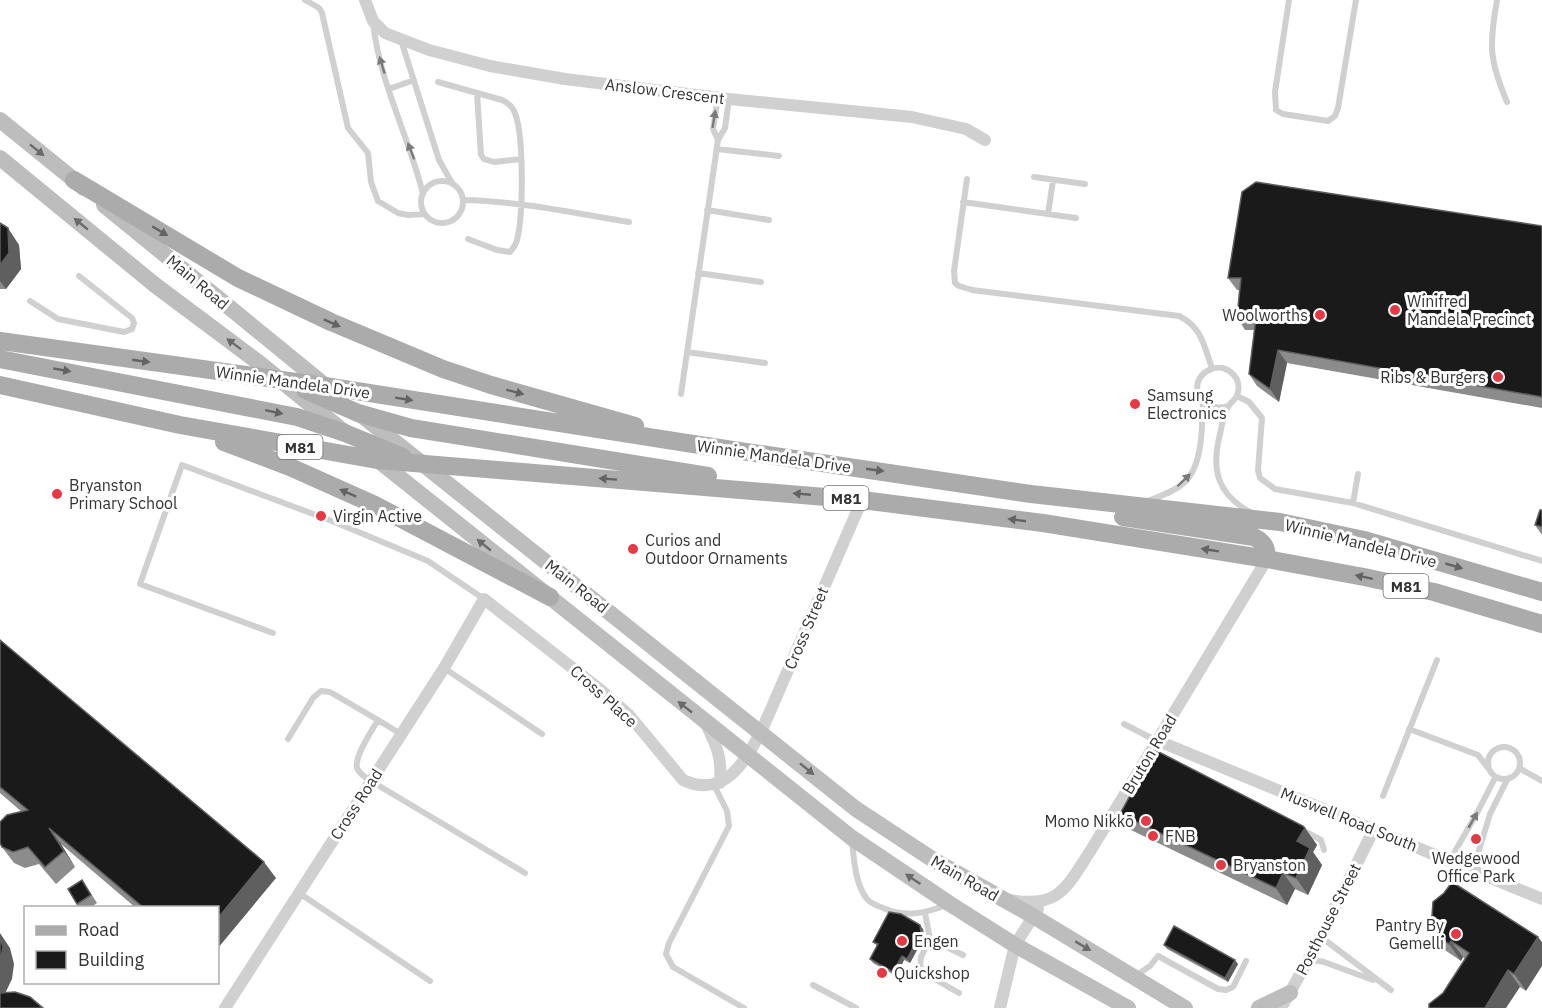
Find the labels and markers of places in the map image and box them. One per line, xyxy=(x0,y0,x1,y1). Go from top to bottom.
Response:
place label: Winifred Mandela Precinct xyxy=(1407,291,1531,329)
marker: Winifred Mandela Precinct xyxy=(1388,303,1402,317)
place label: Woolworths xyxy=(1222,305,1308,325)
marker: Woolworths xyxy=(1313,308,1327,322)
place label: Ribs & Burgers xyxy=(1380,367,1486,387)
marker: Ribs & Burgers xyxy=(1491,370,1505,384)
place label: Samsung Electronics xyxy=(1147,385,1227,423)
marker: Samsung Electronics xyxy=(1128,397,1142,411)
place label: Bryanston Primary School xyxy=(69,475,177,513)
marker: Bryanston Primary School xyxy=(50,487,64,501)
place label: Virgin Active xyxy=(333,506,422,526)
marker: Virgin Active xyxy=(314,509,328,523)
place label: Curios and Outdoor Ornaments xyxy=(645,530,788,568)
marker: Curios and Outdoor Ornaments xyxy=(626,542,640,556)
place label: Momo Nikkō xyxy=(1044,811,1134,831)
marker: Momo Nikkō xyxy=(1139,814,1153,828)
place label: FNB xyxy=(1165,826,1196,846)
marker: FNB xyxy=(1146,829,1160,843)
marker: Wedgewood Office Park xyxy=(1469,832,1483,846)
place label: Wedgewood Office Park xyxy=(1432,848,1520,886)
place label: Bryanston xyxy=(1233,855,1306,875)
marker: Bryanston xyxy=(1214,858,1228,872)
place label: Pantry By Gemelli xyxy=(1375,915,1444,953)
marker: Pantry By Gemelli xyxy=(1449,927,1463,941)
place label: Engen xyxy=(914,931,959,951)
marker: Engen xyxy=(895,934,909,948)
place label: Quickshop xyxy=(894,963,970,983)
marker: Quickshop xyxy=(875,966,889,980)

